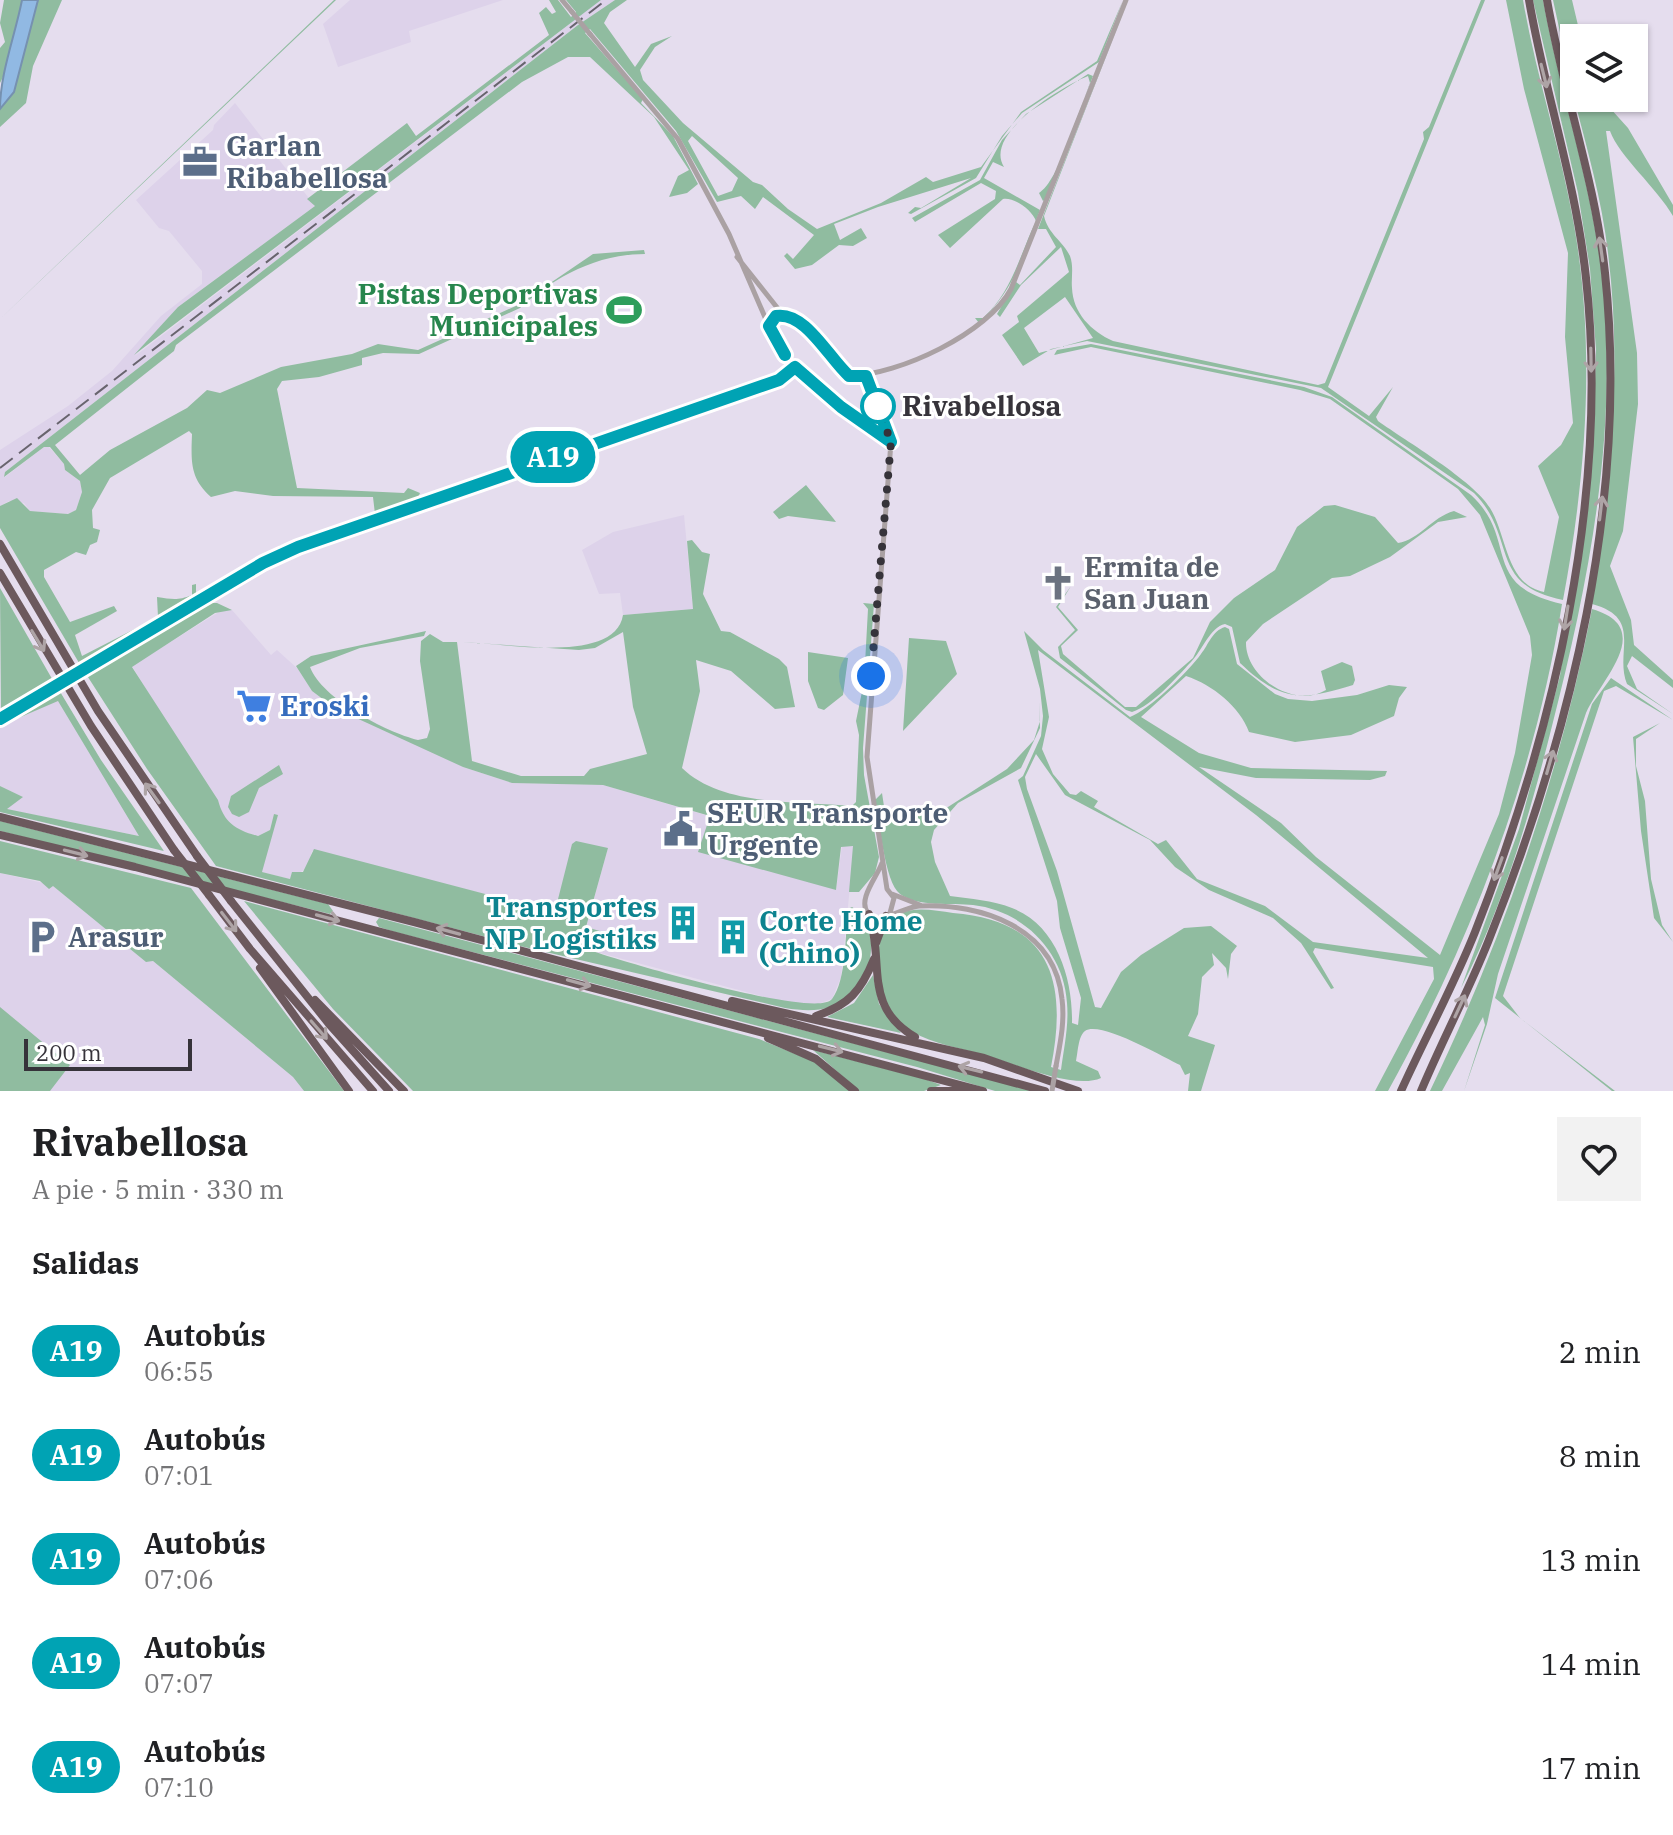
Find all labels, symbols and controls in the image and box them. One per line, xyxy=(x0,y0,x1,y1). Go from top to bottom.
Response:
map controls xyxy=(1560,24,1648,112)
button: layers xyxy=(1560,24,1648,112)
one-way arrow xyxy=(1538,63,1553,89)
place label: Garlan Ribabellosa xyxy=(226,127,388,196)
office icon: Garlan Ribabellosa xyxy=(181,143,219,181)
one-way arrow xyxy=(1593,237,1608,262)
place label: Pistas Deportivas Municipales xyxy=(357,275,598,344)
sports icon: Pistas Deportivas Municipales xyxy=(605,291,643,329)
one-way arrow xyxy=(1583,346,1599,373)
place label: Rivabellosa xyxy=(902,387,1062,424)
marker: Rivabellosa xyxy=(861,389,895,423)
line badge: A19 xyxy=(507,431,599,483)
text: A19 xyxy=(526,438,580,475)
one-way arrow xyxy=(1593,495,1608,522)
place label: Ermita de San Juan xyxy=(1084,548,1219,617)
church icon: Ermita de San Juan xyxy=(1039,564,1077,602)
one-way arrow xyxy=(1558,605,1573,630)
one-way arrow xyxy=(31,629,47,652)
your location xyxy=(851,656,891,696)
supermarket icon: Eroski xyxy=(235,687,273,725)
place label: Eroski xyxy=(280,687,370,724)
one-way arrow xyxy=(1543,750,1558,776)
one-way arrow xyxy=(144,782,160,804)
place label: SEUR Transporte Urgente xyxy=(707,794,948,863)
public building icon: SEUR Transporte Urgente xyxy=(662,810,700,848)
one-way arrow xyxy=(63,847,88,862)
one-way arrow xyxy=(1490,856,1504,880)
place label: Transportes NP Logistiks xyxy=(485,888,657,957)
place label: Corte Home (Chino) xyxy=(759,902,923,971)
building icon: Transportes NP Logistiks xyxy=(664,904,702,942)
one-way arrow xyxy=(221,911,238,933)
one-way arrow xyxy=(314,911,340,926)
parking icon: Arasur xyxy=(23,918,61,956)
place label: Arasur xyxy=(68,918,164,955)
building icon: Corte Home (Chino) xyxy=(714,918,752,956)
one-way arrow xyxy=(436,923,461,938)
one-way arrow xyxy=(566,977,592,992)
one-way arrow xyxy=(1453,995,1468,1019)
one-way arrow xyxy=(310,1020,328,1040)
scale bar xyxy=(24,1035,192,1071)
text: 200 m xyxy=(36,1038,102,1067)
one-way arrow xyxy=(818,1042,843,1057)
one-way arrow xyxy=(958,1060,984,1075)
text: Rivabellosa xyxy=(32,1117,249,1166)
button: heart xyxy=(1557,1117,1641,1201)
text: A pie · 5 min · 330 m xyxy=(32,1172,284,1206)
text: Salidas xyxy=(32,1243,139,1282)
text: Autobús xyxy=(144,1315,266,1354)
text: A19 xyxy=(49,1332,103,1369)
text: 2 min xyxy=(1559,1332,1641,1371)
text: 06:55 xyxy=(144,1354,214,1388)
text: Autobús xyxy=(144,1419,266,1458)
text: A19 xyxy=(49,1436,103,1473)
text: 8 min xyxy=(1559,1436,1641,1475)
text: 07:01 xyxy=(144,1458,214,1492)
text: Autobús xyxy=(144,1523,266,1562)
text: A19 xyxy=(49,1540,103,1577)
text: 13 min xyxy=(1541,1540,1641,1579)
text: 07:06 xyxy=(144,1562,214,1596)
text: Autobús xyxy=(144,1627,266,1666)
text: A19 xyxy=(49,1644,103,1681)
text: 14 min xyxy=(1541,1644,1641,1683)
text: 07:07 xyxy=(144,1666,214,1700)
text: Autobús xyxy=(144,1731,266,1770)
text: A19 xyxy=(49,1748,103,1785)
text: 17 min xyxy=(1541,1748,1641,1787)
text: 07:10 xyxy=(144,1770,214,1804)

